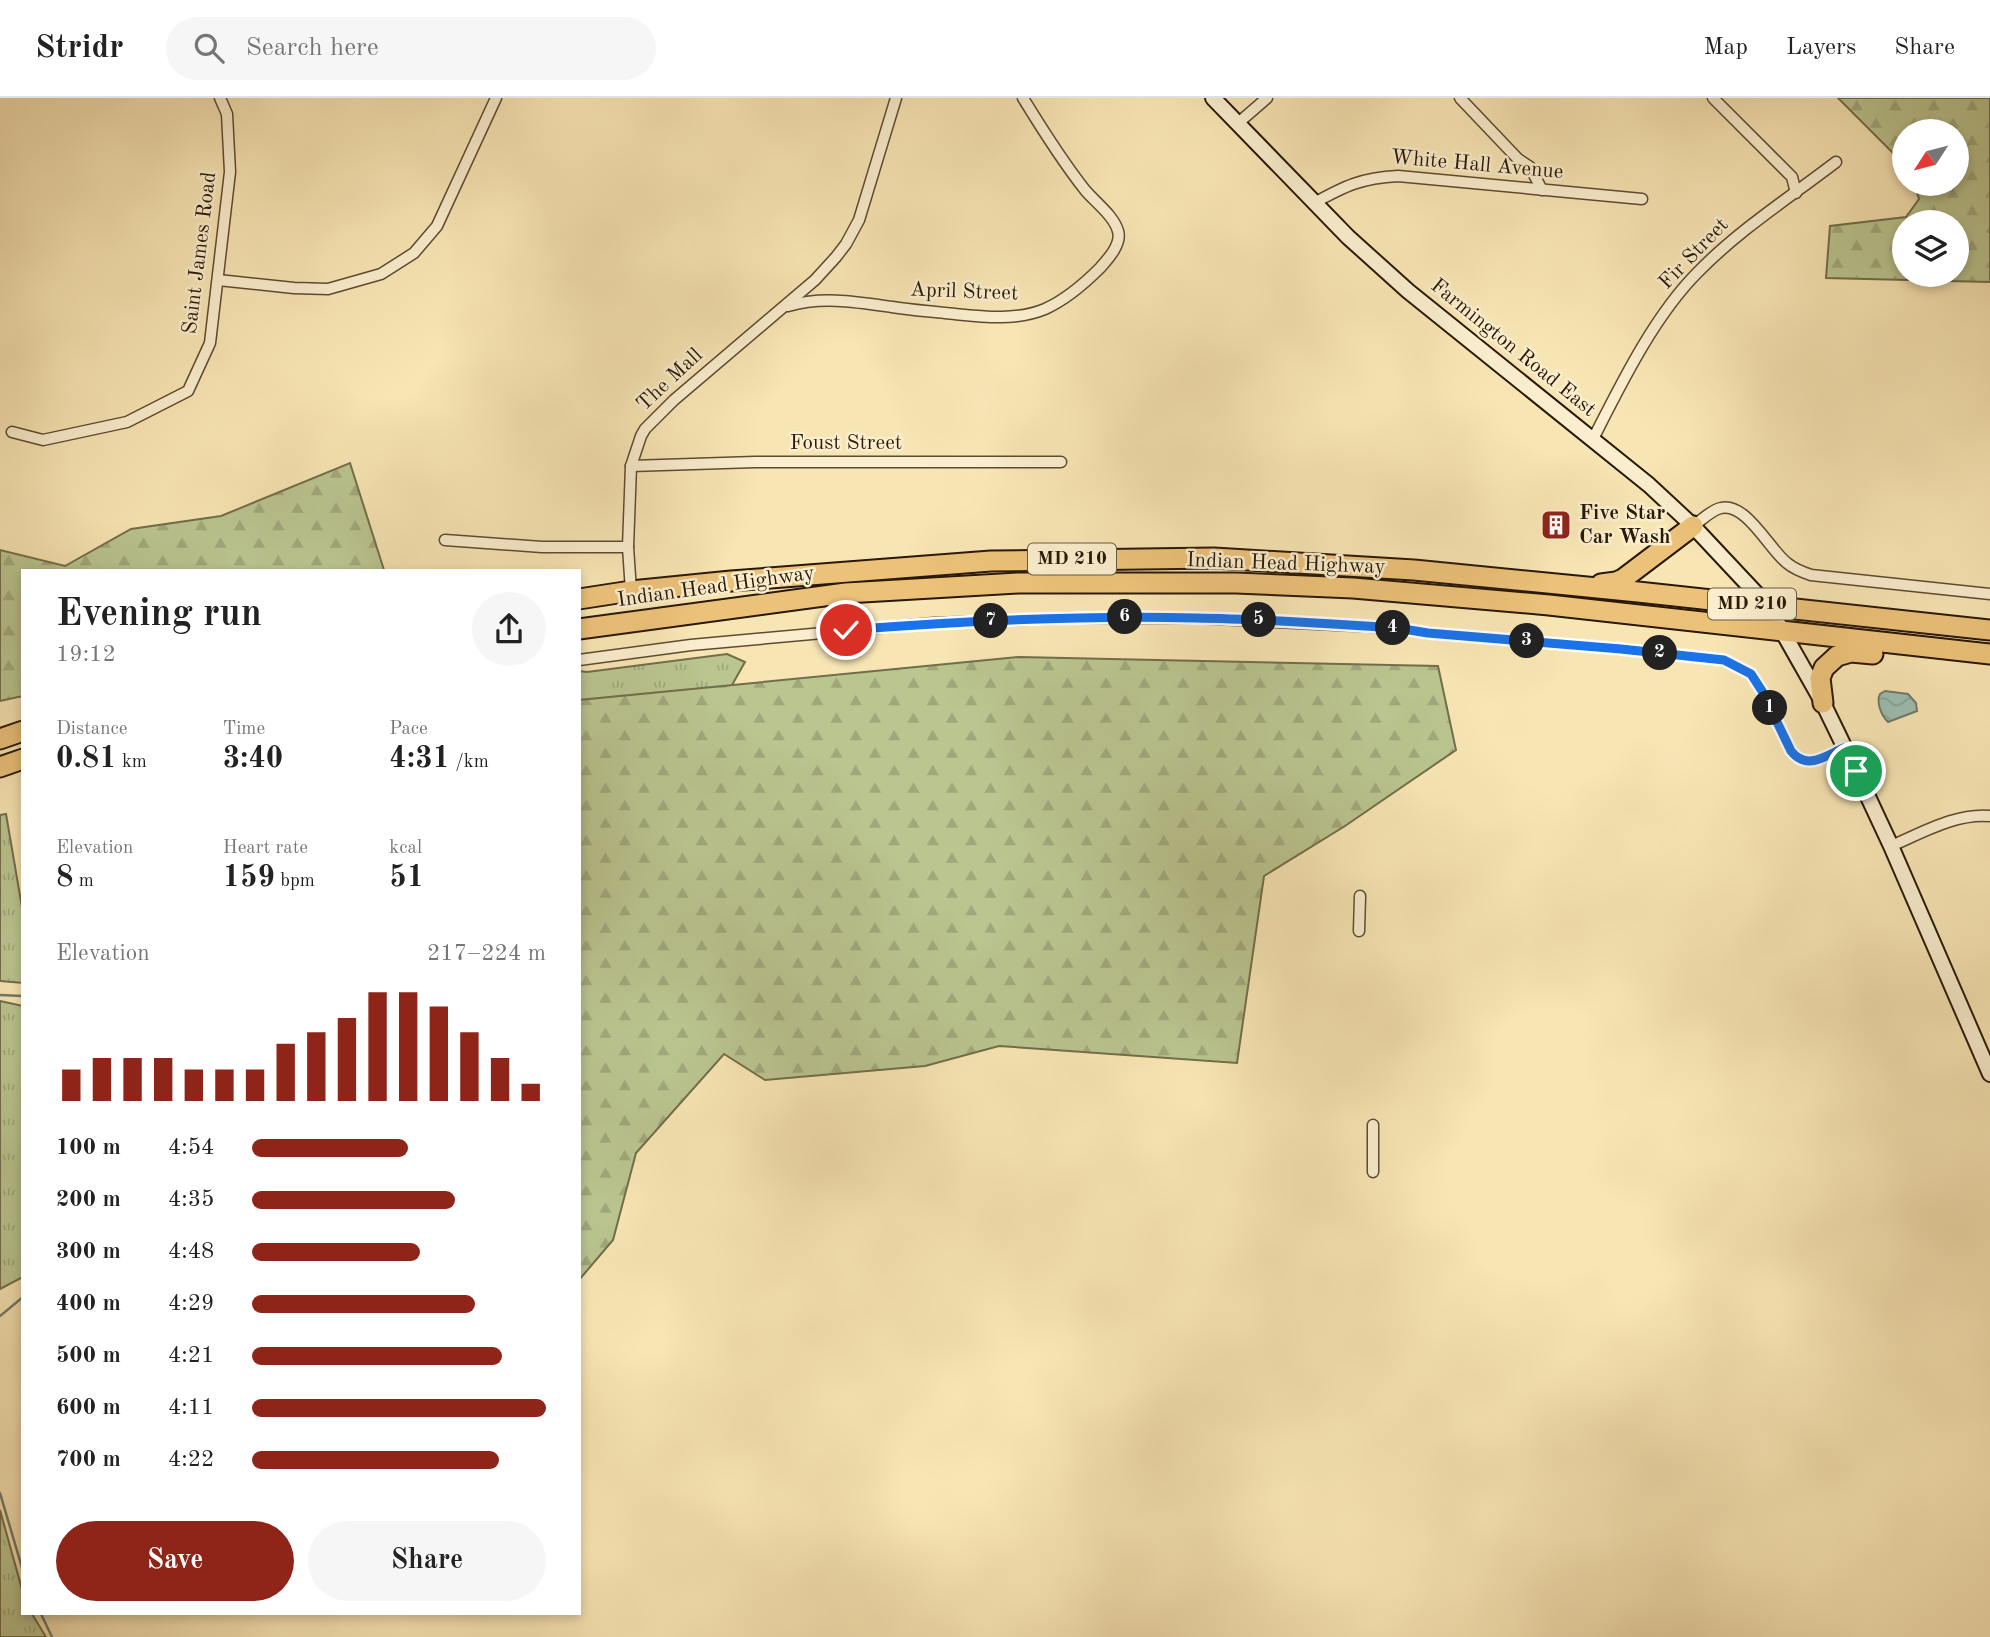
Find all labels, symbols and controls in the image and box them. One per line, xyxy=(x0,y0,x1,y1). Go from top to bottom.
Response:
search box xyxy=(166,17,656,80)
icon: search xyxy=(190,29,228,67)
text: Stridr xyxy=(35,32,124,65)
text: Search here xyxy=(246,35,379,61)
text: Map xyxy=(1704,36,1748,60)
text: Layers xyxy=(1786,36,1856,60)
text: Share xyxy=(1894,36,1955,60)
north arrow xyxy=(1892,119,1969,196)
map controls xyxy=(1892,119,1969,287)
street label: White Hall Avenue xyxy=(1390,147,1564,183)
street label: Saint James Road xyxy=(180,171,220,335)
button: layers xyxy=(1892,210,1969,287)
street label: Fir Street xyxy=(1655,214,1733,294)
street label: Farmington Road East xyxy=(1426,275,1600,421)
street label: April Street xyxy=(909,280,1019,304)
street label: The Mall xyxy=(633,344,707,415)
street label: Foust Street xyxy=(790,433,902,454)
place label: Five Star Car Wash xyxy=(1579,503,1671,548)
building icon: Five Star Car Wash xyxy=(1539,508,1573,542)
road number: MD 210 xyxy=(1028,544,1116,574)
street label: Indian Head Highway xyxy=(1186,550,1386,578)
street label: Indian Head Highway xyxy=(616,563,816,611)
road number: MD 210 xyxy=(1708,589,1796,620)
button: share xyxy=(472,592,546,666)
text: Evening run xyxy=(56,596,262,634)
pin xyxy=(816,600,876,660)
pin: 6 xyxy=(1108,600,1142,634)
pin: 5 xyxy=(1242,602,1276,638)
pin: 7 xyxy=(974,603,1009,638)
text: 6 xyxy=(1119,607,1130,626)
text: 5 xyxy=(1253,610,1264,629)
pin: 4 xyxy=(1376,610,1410,646)
icon: check xyxy=(827,611,865,649)
text: 7 xyxy=(985,611,996,630)
text: 4 xyxy=(1387,618,1398,637)
pin: 3 xyxy=(1510,624,1544,658)
text: 3 xyxy=(1521,631,1532,650)
pin: 2 xyxy=(1642,636,1678,670)
text: 19:12 xyxy=(56,643,116,666)
text: 2 xyxy=(1654,643,1665,662)
pin: 1 xyxy=(1752,690,1788,726)
text: 1 xyxy=(1764,698,1775,717)
text: Distance xyxy=(56,720,128,739)
text: Time xyxy=(223,720,265,739)
text: Pace xyxy=(389,720,428,739)
pin xyxy=(1826,741,1886,801)
text: 0.81 xyxy=(56,744,117,774)
text: 3:40 xyxy=(223,744,283,774)
text: 4:31 xyxy=(389,744,450,774)
icon: arrive xyxy=(1837,752,1875,790)
text: km xyxy=(117,753,147,772)
text: /km xyxy=(450,753,489,772)
text: Elevation xyxy=(56,839,133,858)
text: Heart rate xyxy=(223,839,308,858)
text: kcal xyxy=(389,839,422,858)
text: 8 xyxy=(56,863,73,893)
text: 159 xyxy=(223,863,275,893)
text: 51 xyxy=(389,863,424,893)
text: m xyxy=(73,872,94,891)
text: bpm xyxy=(275,872,315,891)
text: Elevation xyxy=(56,942,150,965)
text: 217–224 m xyxy=(427,942,546,965)
text: 100 m xyxy=(56,1136,121,1159)
text: 4:54 xyxy=(168,1136,214,1159)
text: 200 m xyxy=(56,1188,121,1211)
text: 4:35 xyxy=(168,1188,214,1211)
text: 300 m xyxy=(56,1240,121,1263)
text: 4:48 xyxy=(168,1240,214,1263)
text: 400 m xyxy=(56,1292,121,1315)
text: 4:29 xyxy=(168,1292,214,1315)
text: 500 m xyxy=(56,1344,121,1367)
text: 4:21 xyxy=(168,1344,214,1367)
text: 600 m xyxy=(56,1396,121,1419)
text: 4:11 xyxy=(168,1396,214,1419)
text: 700 m xyxy=(56,1448,121,1471)
text: 4:22 xyxy=(168,1448,214,1471)
button: Save xyxy=(56,1521,294,1601)
button: Share xyxy=(308,1521,546,1601)

